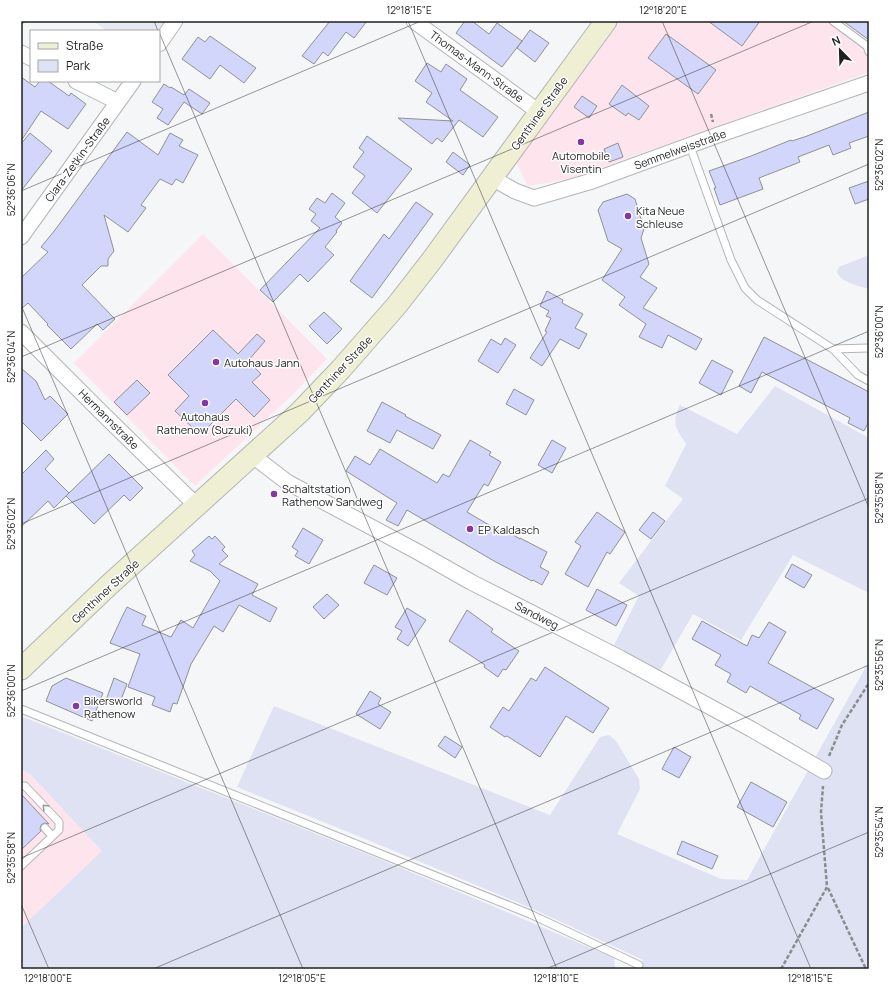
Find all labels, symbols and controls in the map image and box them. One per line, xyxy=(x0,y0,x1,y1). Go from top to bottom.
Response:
text: 12°18'15"E xyxy=(386,3,432,17)
text: 12°18'20"E xyxy=(639,3,687,17)
street label: Thomas-Mann-Straße xyxy=(427,27,527,105)
legend xyxy=(30,30,160,82)
north arrow xyxy=(820,30,860,70)
text: N xyxy=(829,32,843,49)
text: Straße xyxy=(66,37,103,54)
text: Park xyxy=(66,57,91,74)
street label: Genthiner Straße xyxy=(507,73,571,153)
street label: Clara-Zetkin-Straße xyxy=(41,113,113,205)
street label: Semmelweisstraße xyxy=(632,125,729,173)
marker: Automobile Visentin xyxy=(576,137,586,147)
text: 52°36'02"N xyxy=(872,139,886,191)
place label: Automobile Visentin xyxy=(552,148,611,176)
text: 52°36'06"N xyxy=(4,164,18,216)
place label: Kita Neue Schleuse xyxy=(636,203,685,231)
marker: Kita Neue Schleuse xyxy=(623,211,633,221)
text: 52°36'00"N xyxy=(872,306,886,358)
text: 52°36'04"N xyxy=(4,331,18,383)
street label: Genthiner Straße xyxy=(305,332,376,406)
place label: Autohaus Jann xyxy=(224,355,300,370)
marker: Autohaus Jann xyxy=(211,357,221,367)
street label: Hermannstraße xyxy=(76,386,143,453)
marker: Autohaus Rathenow (Suzuki) xyxy=(200,398,210,408)
place label: Autohaus Rathenow (Suzuki) xyxy=(157,409,253,437)
text: 52°35'58"N xyxy=(872,472,886,524)
place label: Schaltstation Rathenow Sandweg xyxy=(282,481,383,509)
marker: Schaltstation Rathenow Sandweg xyxy=(269,489,279,499)
text: 52°36'02"N xyxy=(4,498,18,550)
place label: EP Kaldasch xyxy=(478,522,539,537)
marker: EP Kaldasch xyxy=(465,524,475,534)
street label: Genthiner Straße xyxy=(68,555,142,626)
street label: Sandweg xyxy=(513,598,561,632)
text: 52°35'56"N xyxy=(872,639,886,691)
text: 52°36'00"N xyxy=(4,665,18,717)
place label: Bikersworld Rathenow xyxy=(84,693,142,721)
marker: Bikersworld Rathenow xyxy=(71,701,81,711)
one-way arrow xyxy=(42,804,50,812)
text: 52°35'54"N xyxy=(872,806,886,858)
text: 52°35'58"N xyxy=(4,832,18,884)
text: 12°18'00"E xyxy=(24,971,72,985)
text: 12°18'05"E xyxy=(278,971,326,985)
text: 12°18'10"E xyxy=(533,971,579,985)
text: 12°18'15"E xyxy=(787,971,833,985)

